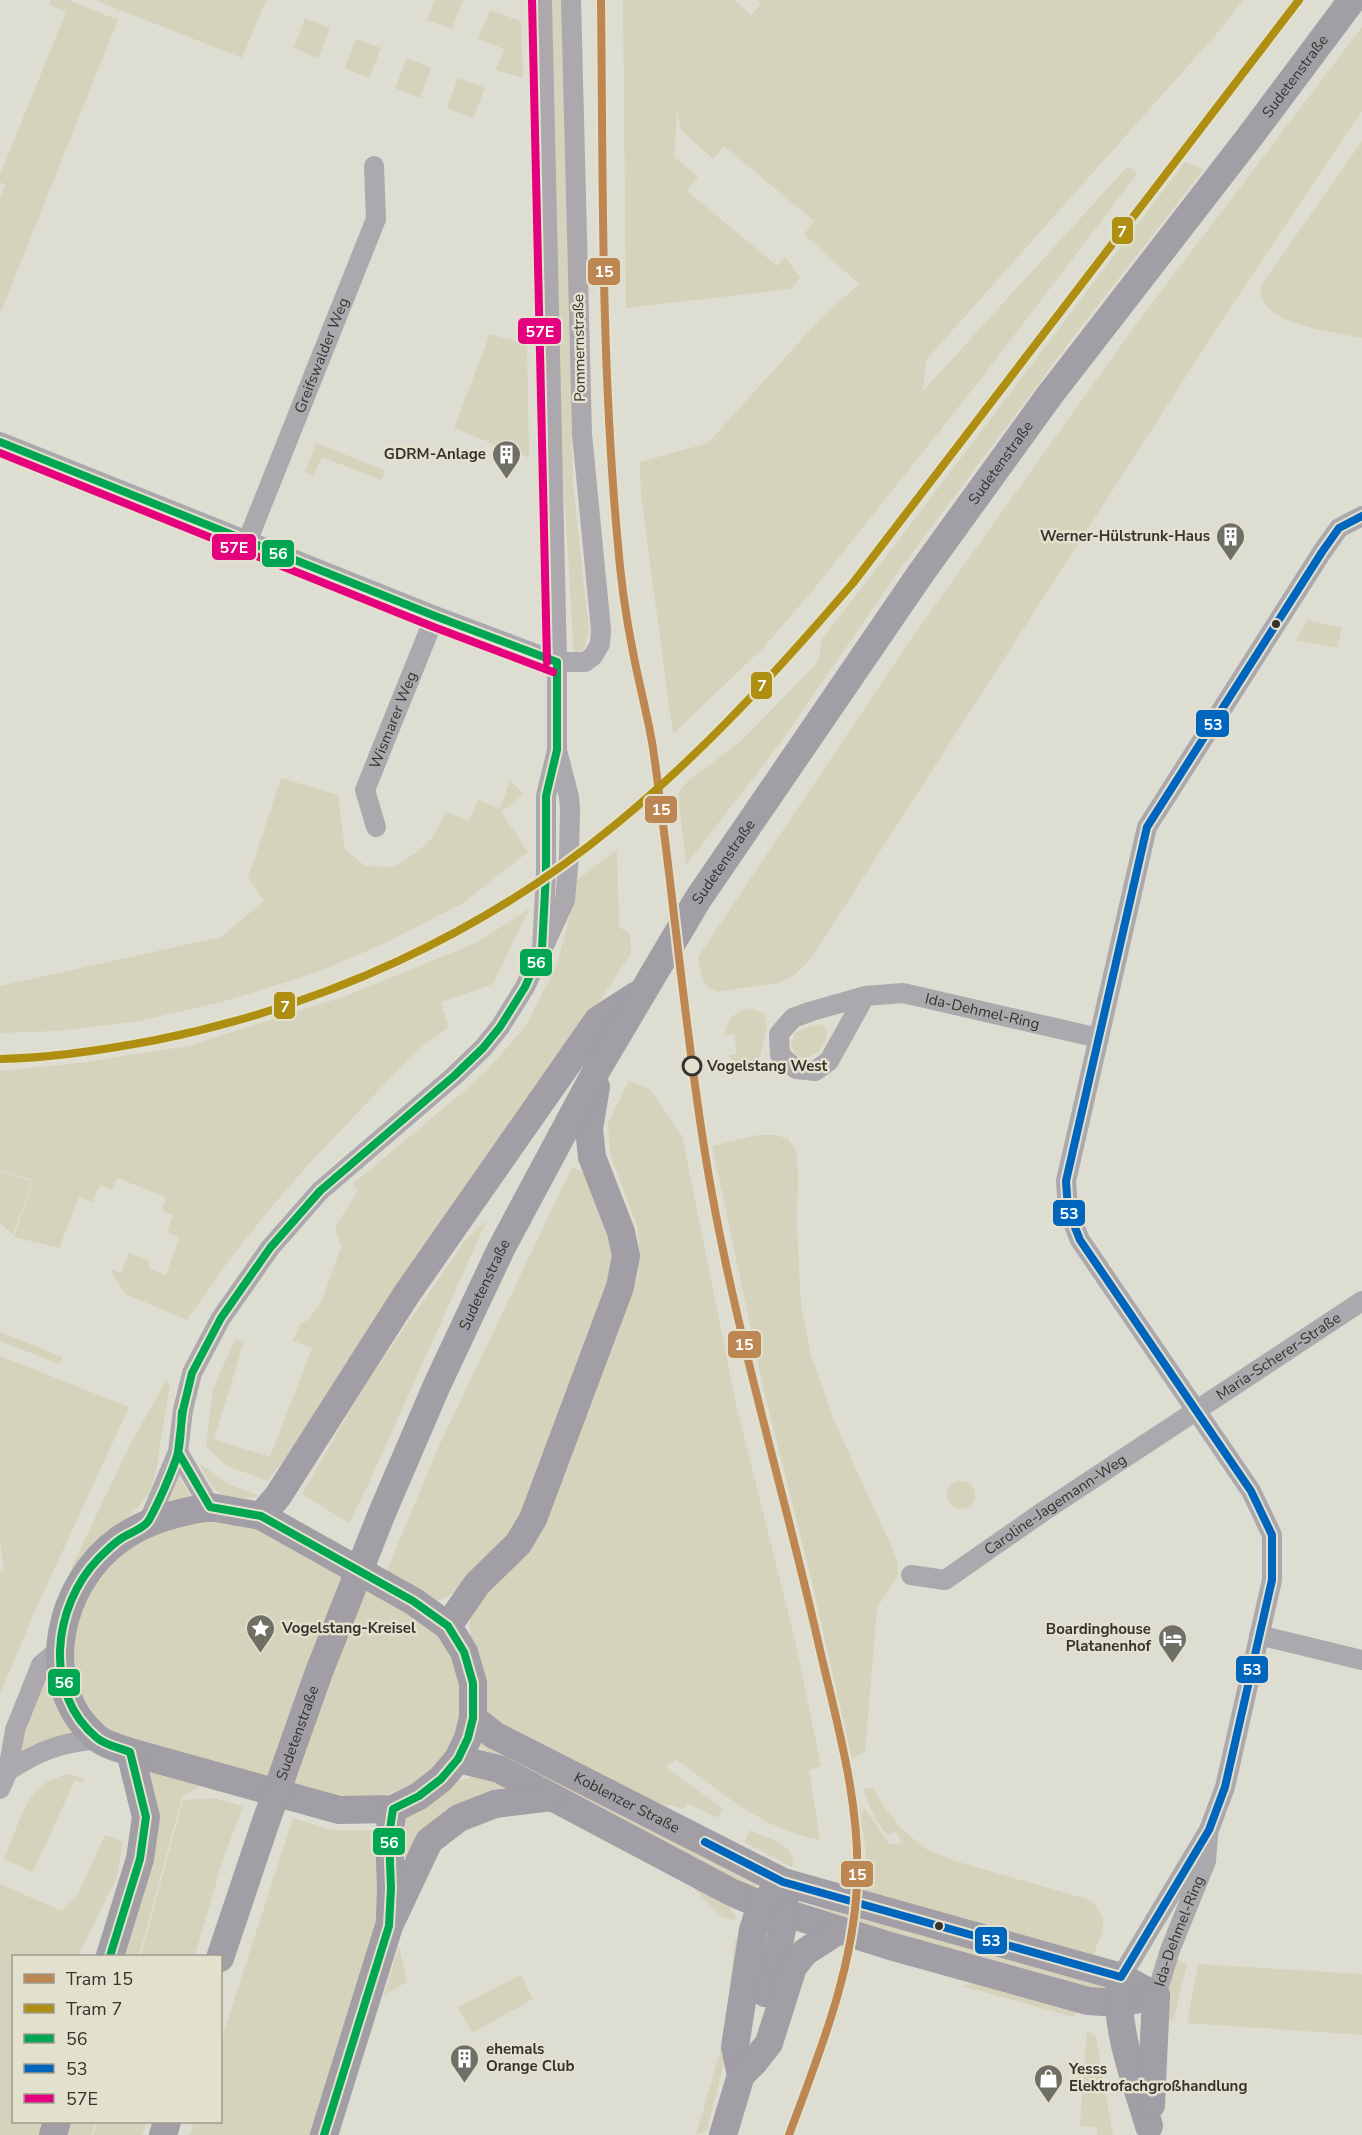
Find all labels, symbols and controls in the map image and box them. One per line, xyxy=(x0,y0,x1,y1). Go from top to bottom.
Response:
street label: Sudetenstraße xyxy=(1257,31,1333,122)
line badge: 7 xyxy=(1111,216,1134,245)
text: 7 xyxy=(1117,221,1127,243)
line badge: 15 xyxy=(587,257,621,286)
text: 15 xyxy=(594,261,614,283)
street label: Pommernstraße xyxy=(568,294,590,402)
street label: Greifswalder Weg xyxy=(289,295,354,416)
line badge: 57E xyxy=(517,317,562,345)
text: 57E xyxy=(526,321,554,343)
street label: Sudetenstraße xyxy=(964,417,1038,509)
building icon: GDRM-Anlage xyxy=(491,438,523,480)
place label: GDRM-Anlage xyxy=(384,444,486,464)
building icon: Werner-Hülstrunk-Haus xyxy=(1215,520,1247,562)
place label: Werner-Hülstrunk-Haus xyxy=(1040,526,1210,546)
line badge: 57E xyxy=(211,533,257,561)
text: 57E xyxy=(220,537,248,559)
line badge: 56 xyxy=(261,539,295,568)
text: 56 xyxy=(268,543,288,565)
unlabelled marker xyxy=(1270,618,1282,630)
street label: Wismarer Weg xyxy=(365,669,422,772)
line badge: 7 xyxy=(750,671,773,700)
text: 7 xyxy=(757,675,767,697)
line badge: 53 xyxy=(1195,709,1230,738)
text: 53 xyxy=(1203,714,1223,736)
line badge: 15 xyxy=(644,795,678,824)
text: 15 xyxy=(651,799,671,821)
street label: Sudetenstraße xyxy=(687,815,760,908)
line badge: 56 xyxy=(519,948,553,977)
text: 56 xyxy=(526,952,546,974)
street label: Ida-Dehmel-Ring xyxy=(923,988,1042,1034)
line badge: 7 xyxy=(273,991,296,1020)
text: 7 xyxy=(280,996,290,1018)
marker: Vogelstang West xyxy=(682,1056,702,1076)
place label: Vogelstang West xyxy=(706,1056,828,1076)
line badge: 53 xyxy=(1052,1199,1086,1227)
text: 53 xyxy=(1059,1203,1079,1225)
street label: Sudetenstraße xyxy=(454,1235,515,1334)
street label: Maria-Scherer-Straße xyxy=(1212,1308,1345,1405)
line badge: 15 xyxy=(727,1330,762,1359)
text: 15 xyxy=(734,1334,754,1356)
street label: Caroline-Jagemann-Weg xyxy=(980,1449,1130,1560)
place icon: Vogelstang-Kreisel xyxy=(245,1612,277,1654)
place label: Vogelstang-Kreisel xyxy=(281,1618,416,1638)
place label: Boardinghouse Platanenhof xyxy=(1046,1619,1152,1656)
hotel icon: Boardinghouse Platanenhof xyxy=(1156,1622,1188,1664)
line badge: 53 xyxy=(1235,1655,1269,1684)
text: 53 xyxy=(1242,1659,1262,1681)
line badge: 56 xyxy=(47,1668,81,1697)
text: 56 xyxy=(54,1672,74,1694)
street label: Sudetenstraße xyxy=(271,1683,323,1783)
street label: Koblenzer Straße xyxy=(570,1767,683,1838)
line badge: 56 xyxy=(372,1827,406,1856)
text: 56 xyxy=(379,1832,399,1854)
line badge: 15 xyxy=(840,1860,874,1888)
text: 15 xyxy=(847,1864,867,1886)
street label: Ida-Dehmel-Ring xyxy=(1149,1873,1209,1989)
unlabelled marker xyxy=(933,1920,945,1932)
line badge: 53 xyxy=(974,1926,1008,1955)
text: 53 xyxy=(981,1930,1001,1952)
legend xyxy=(12,1955,222,2123)
text: Tram 15 xyxy=(66,1967,133,1991)
text: Tram 7 xyxy=(66,1997,122,2021)
text: 56 xyxy=(66,2027,88,2051)
place label: ehemals Orange Club xyxy=(486,2039,574,2076)
building icon: ehemals Orange Club xyxy=(449,2042,481,2084)
text: 53 xyxy=(66,2057,88,2081)
place label: Yesss Elektrofachgroßhandlung xyxy=(1068,2059,1247,2096)
shop icon: Yesss Elektrofachgroßhandlung xyxy=(1032,2062,1064,2104)
text: 57E xyxy=(66,2087,98,2111)

